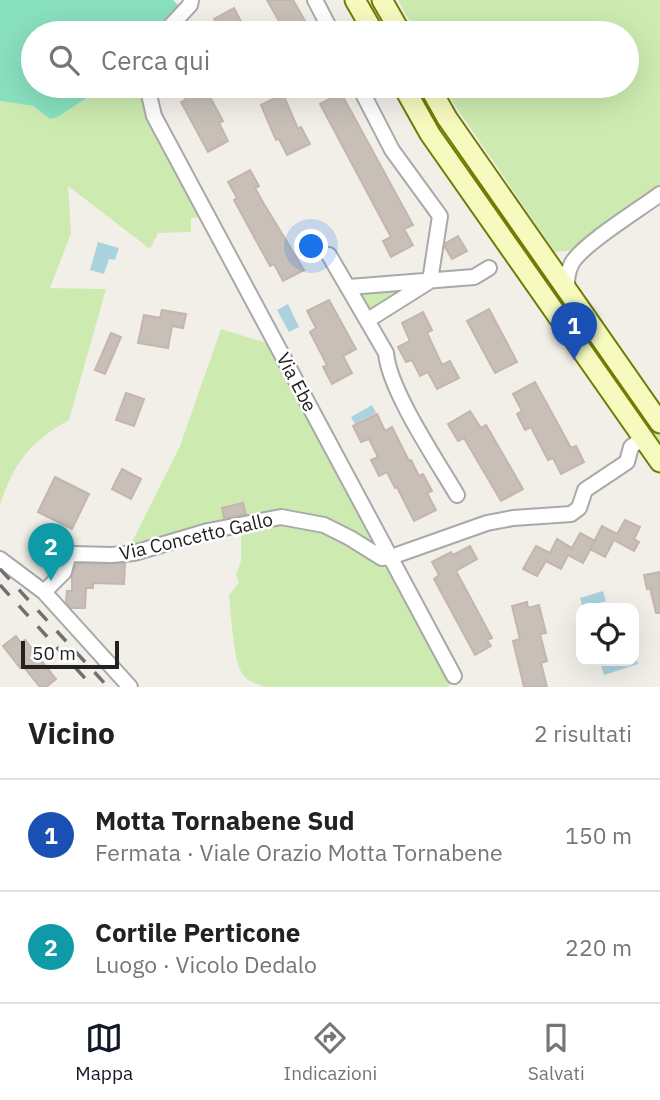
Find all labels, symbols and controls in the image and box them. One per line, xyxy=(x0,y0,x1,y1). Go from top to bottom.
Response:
search box xyxy=(21,21,639,98)
icon: search xyxy=(45,41,83,79)
text: Cerca qui xyxy=(101,43,210,77)
your location xyxy=(294,229,328,263)
pin: 1 xyxy=(551,302,597,360)
street label: Via Ebe xyxy=(272,348,322,416)
street label: Via Concetto Gallo xyxy=(117,507,275,565)
pin: 2 xyxy=(28,523,74,581)
map controls xyxy=(576,603,639,666)
button: locate xyxy=(576,603,639,666)
scale bar xyxy=(21,638,119,670)
text: 50 m xyxy=(32,641,76,665)
text: Vicino xyxy=(28,713,115,752)
text: 2 risultati xyxy=(534,718,632,748)
text: Motta Tornabene Sud xyxy=(95,803,355,837)
text: 1 xyxy=(44,820,58,850)
text: 150 m xyxy=(565,820,632,850)
text: Fermata · Viale Orazio Motta Tornabene xyxy=(95,837,503,867)
text: Cortile Perticone xyxy=(95,915,300,949)
text: 2 xyxy=(44,932,58,962)
text: 220 m xyxy=(565,932,632,962)
text: Luogo · Vicolo Dedalo xyxy=(95,949,317,979)
tab: Mappa xyxy=(75,1019,133,1085)
tab: Indicazioni xyxy=(284,1019,377,1085)
tab: Salvati xyxy=(528,1019,585,1085)

